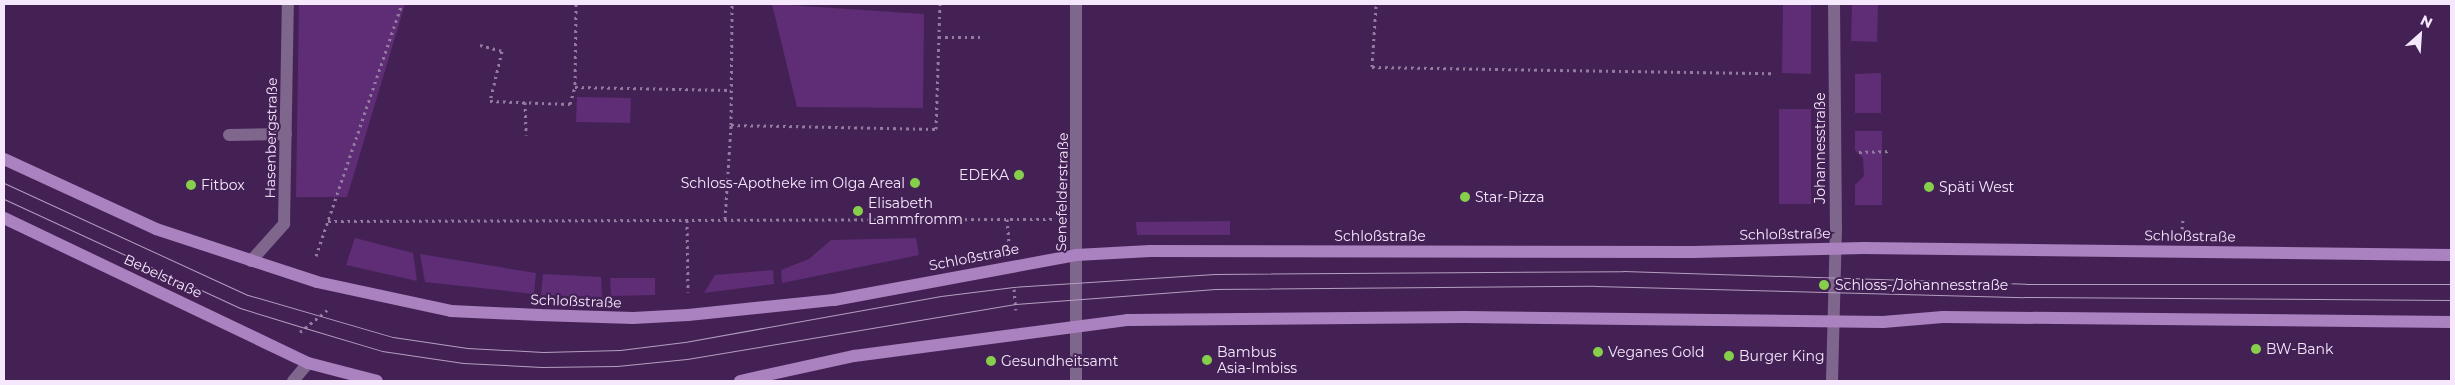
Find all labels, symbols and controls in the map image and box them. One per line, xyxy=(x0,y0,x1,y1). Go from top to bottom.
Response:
north arrow xyxy=(2395,10,2445,60)
text: N xyxy=(2418,11,2436,32)
street label: Hasenbergstraße xyxy=(262,77,280,199)
street label: Johannesstraße xyxy=(1812,92,1828,204)
street label: Senefelderstraße xyxy=(1053,132,1071,252)
place label: EDEKA xyxy=(959,167,1009,183)
marker: EDEKA xyxy=(1013,169,1025,181)
place label: Schloss-Apotheke im Olga Areal xyxy=(681,175,905,191)
place label: Fitbox xyxy=(201,177,245,193)
marker: Schloss-Apotheke im Olga Areal xyxy=(909,177,921,189)
marker: Fitbox xyxy=(185,179,197,191)
place label: Späti West xyxy=(1939,179,2014,195)
marker: Späti West xyxy=(1923,181,1935,193)
place label: Star-Pizza xyxy=(1475,189,1544,205)
marker: Star-Pizza xyxy=(1459,191,1471,203)
place label: Elisabeth Lammfromm xyxy=(868,195,963,228)
marker: Elisabeth Lammfromm xyxy=(852,205,864,217)
street label: Schloßstraße xyxy=(1739,225,1831,243)
street label: Schloßstraße xyxy=(2144,227,2236,245)
street label: Schloßstraße xyxy=(1334,228,1426,244)
street label: Schloßstraße xyxy=(928,240,1020,274)
street label: Bebelstraße xyxy=(121,251,205,301)
place label: Schloss-/Johannesstraße xyxy=(1835,277,2008,293)
marker: Schloss-/Johannesstraße xyxy=(1817,278,1831,292)
street label: Schloßstraße xyxy=(530,291,622,311)
place label: BW-Bank xyxy=(2266,341,2333,357)
marker: BW-Bank xyxy=(2250,343,2262,355)
place label: Bambus Asia-Imbiss xyxy=(1217,344,1297,377)
place label: Veganes Gold xyxy=(1608,344,1705,360)
marker: Veganes Gold xyxy=(1592,346,1604,358)
place label: Burger King xyxy=(1739,348,1825,364)
marker: Burger King xyxy=(1723,350,1735,362)
place label: Gesundheitsamt xyxy=(1001,353,1118,369)
marker: Bambus Asia-Imbiss xyxy=(1201,354,1213,366)
marker: Gesundheitsamt xyxy=(985,355,997,367)

